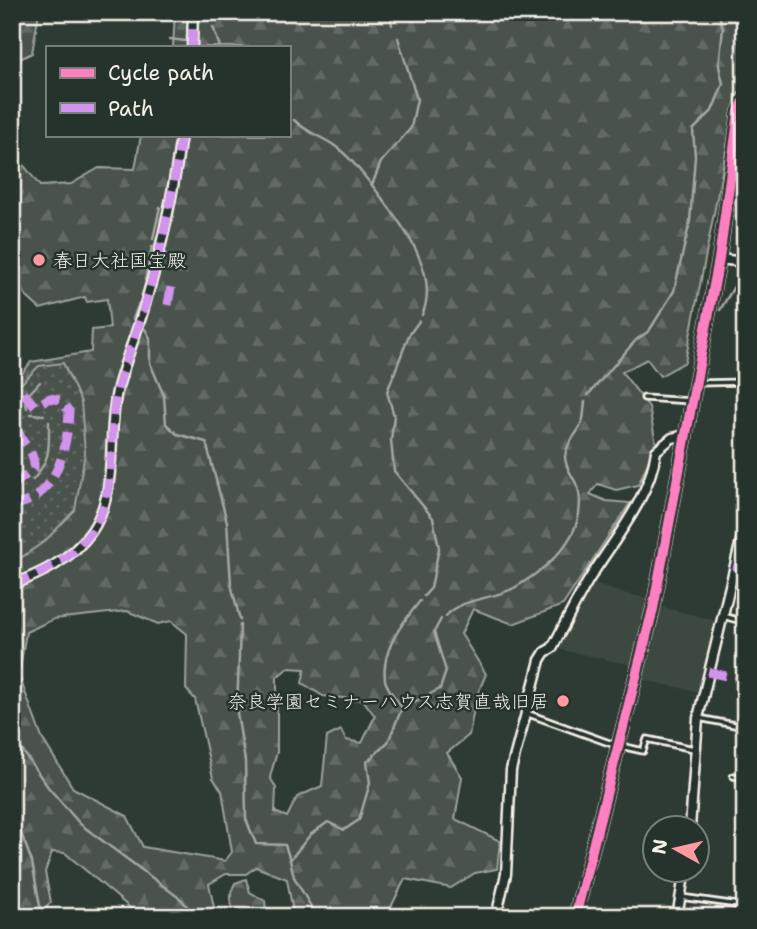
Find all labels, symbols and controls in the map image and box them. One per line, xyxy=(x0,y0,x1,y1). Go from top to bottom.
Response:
legend xyxy=(46,46,290,136)
text: Cycle path xyxy=(108,59,214,87)
text: Path xyxy=(108,95,154,123)
place label: 春日大社国宝殿 xyxy=(53,248,186,273)
marker: 春日大社国宝殿 xyxy=(31,252,47,268)
place label: 奈良学園セミナーハウス志賀直哉旧居 xyxy=(228,689,549,714)
marker: 奈良学園セミナーハウス志賀直哉旧居 xyxy=(555,693,571,709)
north arrow xyxy=(642,814,712,884)
text: N xyxy=(646,838,673,856)

